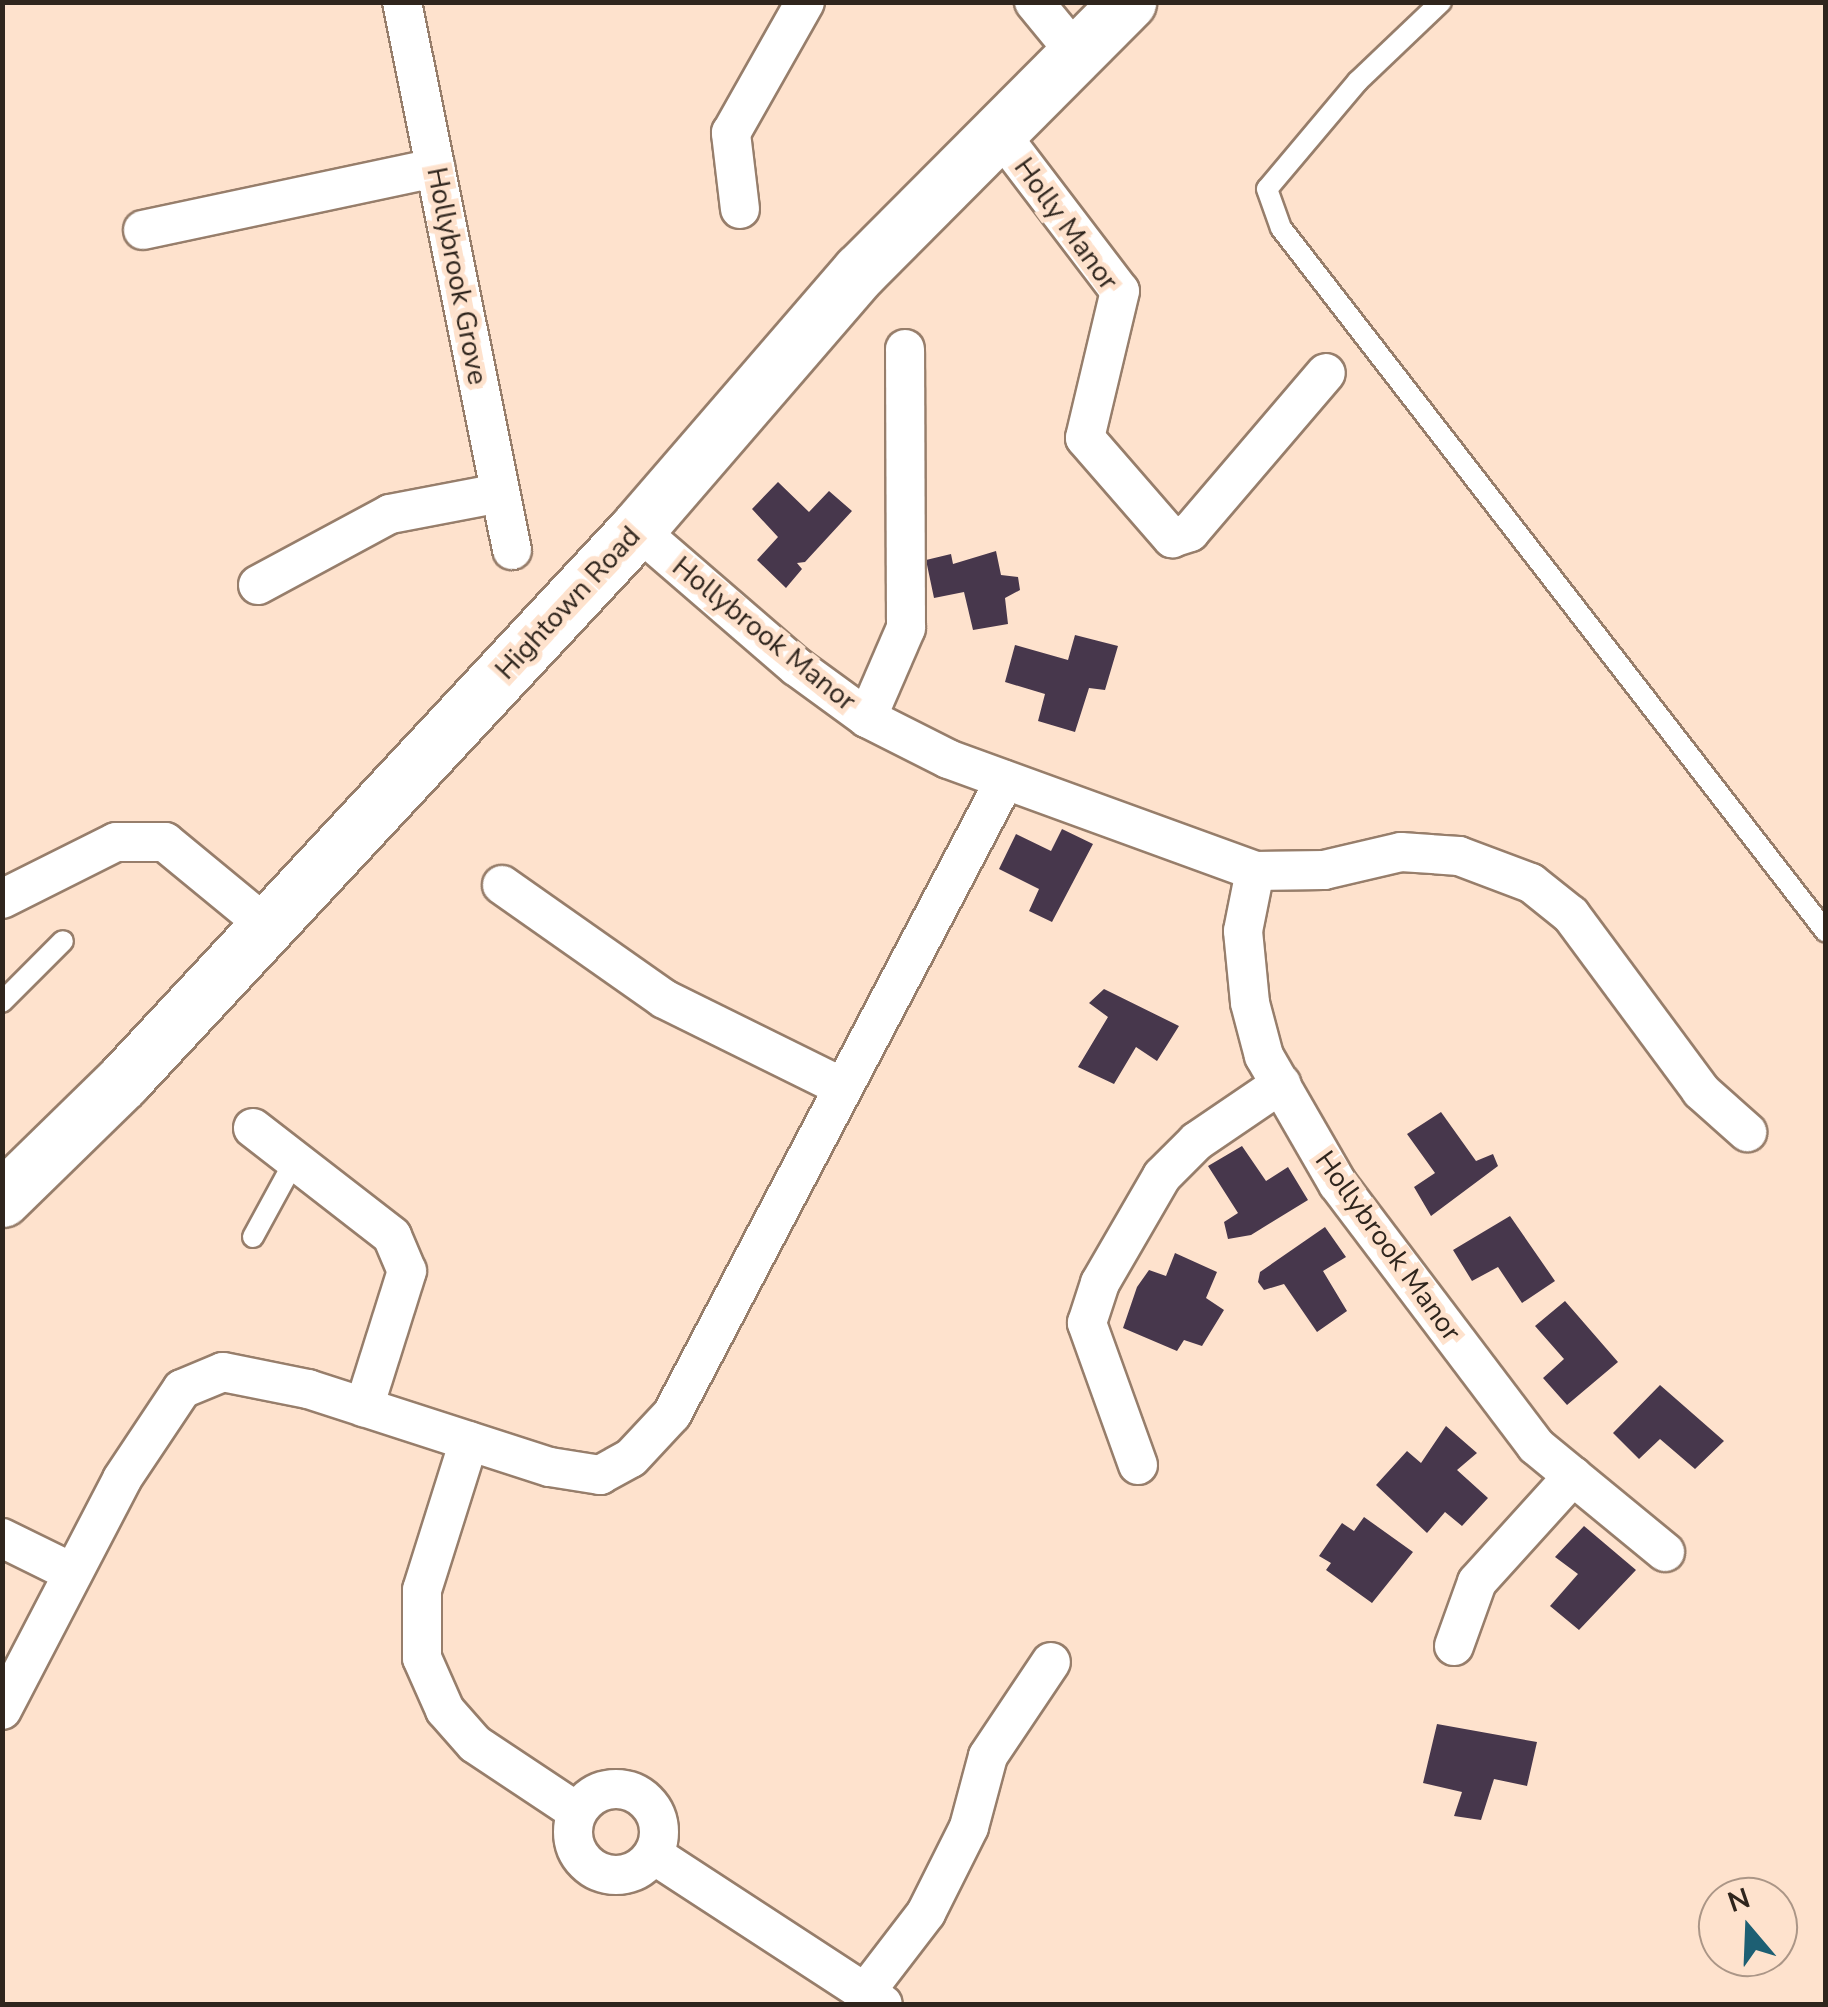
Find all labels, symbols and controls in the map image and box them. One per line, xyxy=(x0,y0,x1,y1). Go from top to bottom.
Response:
street label: Holly Manor xyxy=(1007,151,1125,297)
street label: Hollybrook Grove xyxy=(419,164,495,388)
street label: Hightown Road xyxy=(489,520,647,686)
street label: Hollybrook Manor xyxy=(665,550,863,718)
street label: Hollybrook Manor xyxy=(1308,1145,1468,1347)
north arrow xyxy=(1698,1877,1798,1977)
text: N xyxy=(1723,1879,1755,1922)

